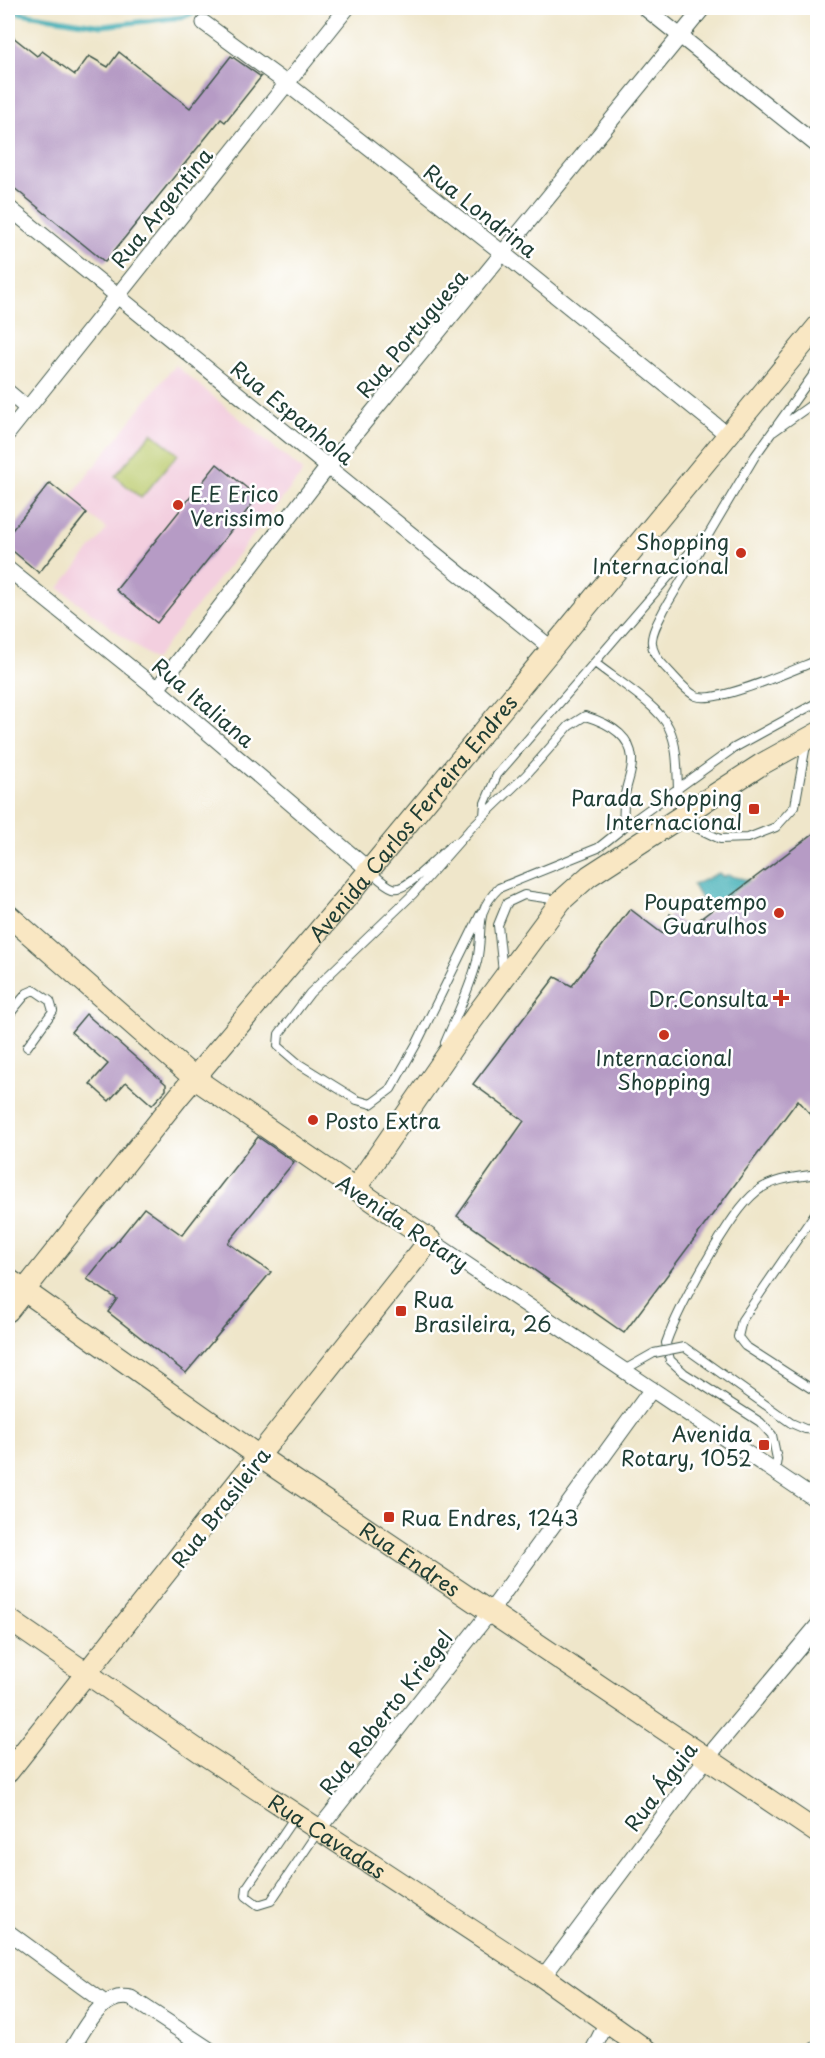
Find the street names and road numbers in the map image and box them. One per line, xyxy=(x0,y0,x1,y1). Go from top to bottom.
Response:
street label: Rua Argentina xyxy=(102,139,220,274)
street label: Rua Londrina xyxy=(417,155,545,265)
street label: Rua Portuguesa xyxy=(348,262,474,404)
street label: Rua Espanhola xyxy=(224,352,362,472)
street label: Rua Italiana xyxy=(146,649,263,755)
street label: Avenida Carlos Ferreira Endres xyxy=(300,687,524,948)
street label: Avenida Rotary xyxy=(330,1166,476,1278)
street label: Rua Brasileira xyxy=(163,1440,277,1574)
street label: Rua Endres xyxy=(354,1513,467,1604)
street label: Rua Roberto Kriegel xyxy=(310,1623,460,1801)
street label: Rua Águia xyxy=(616,1734,704,1838)
street label: Rua Cavadas xyxy=(262,1785,393,1886)

